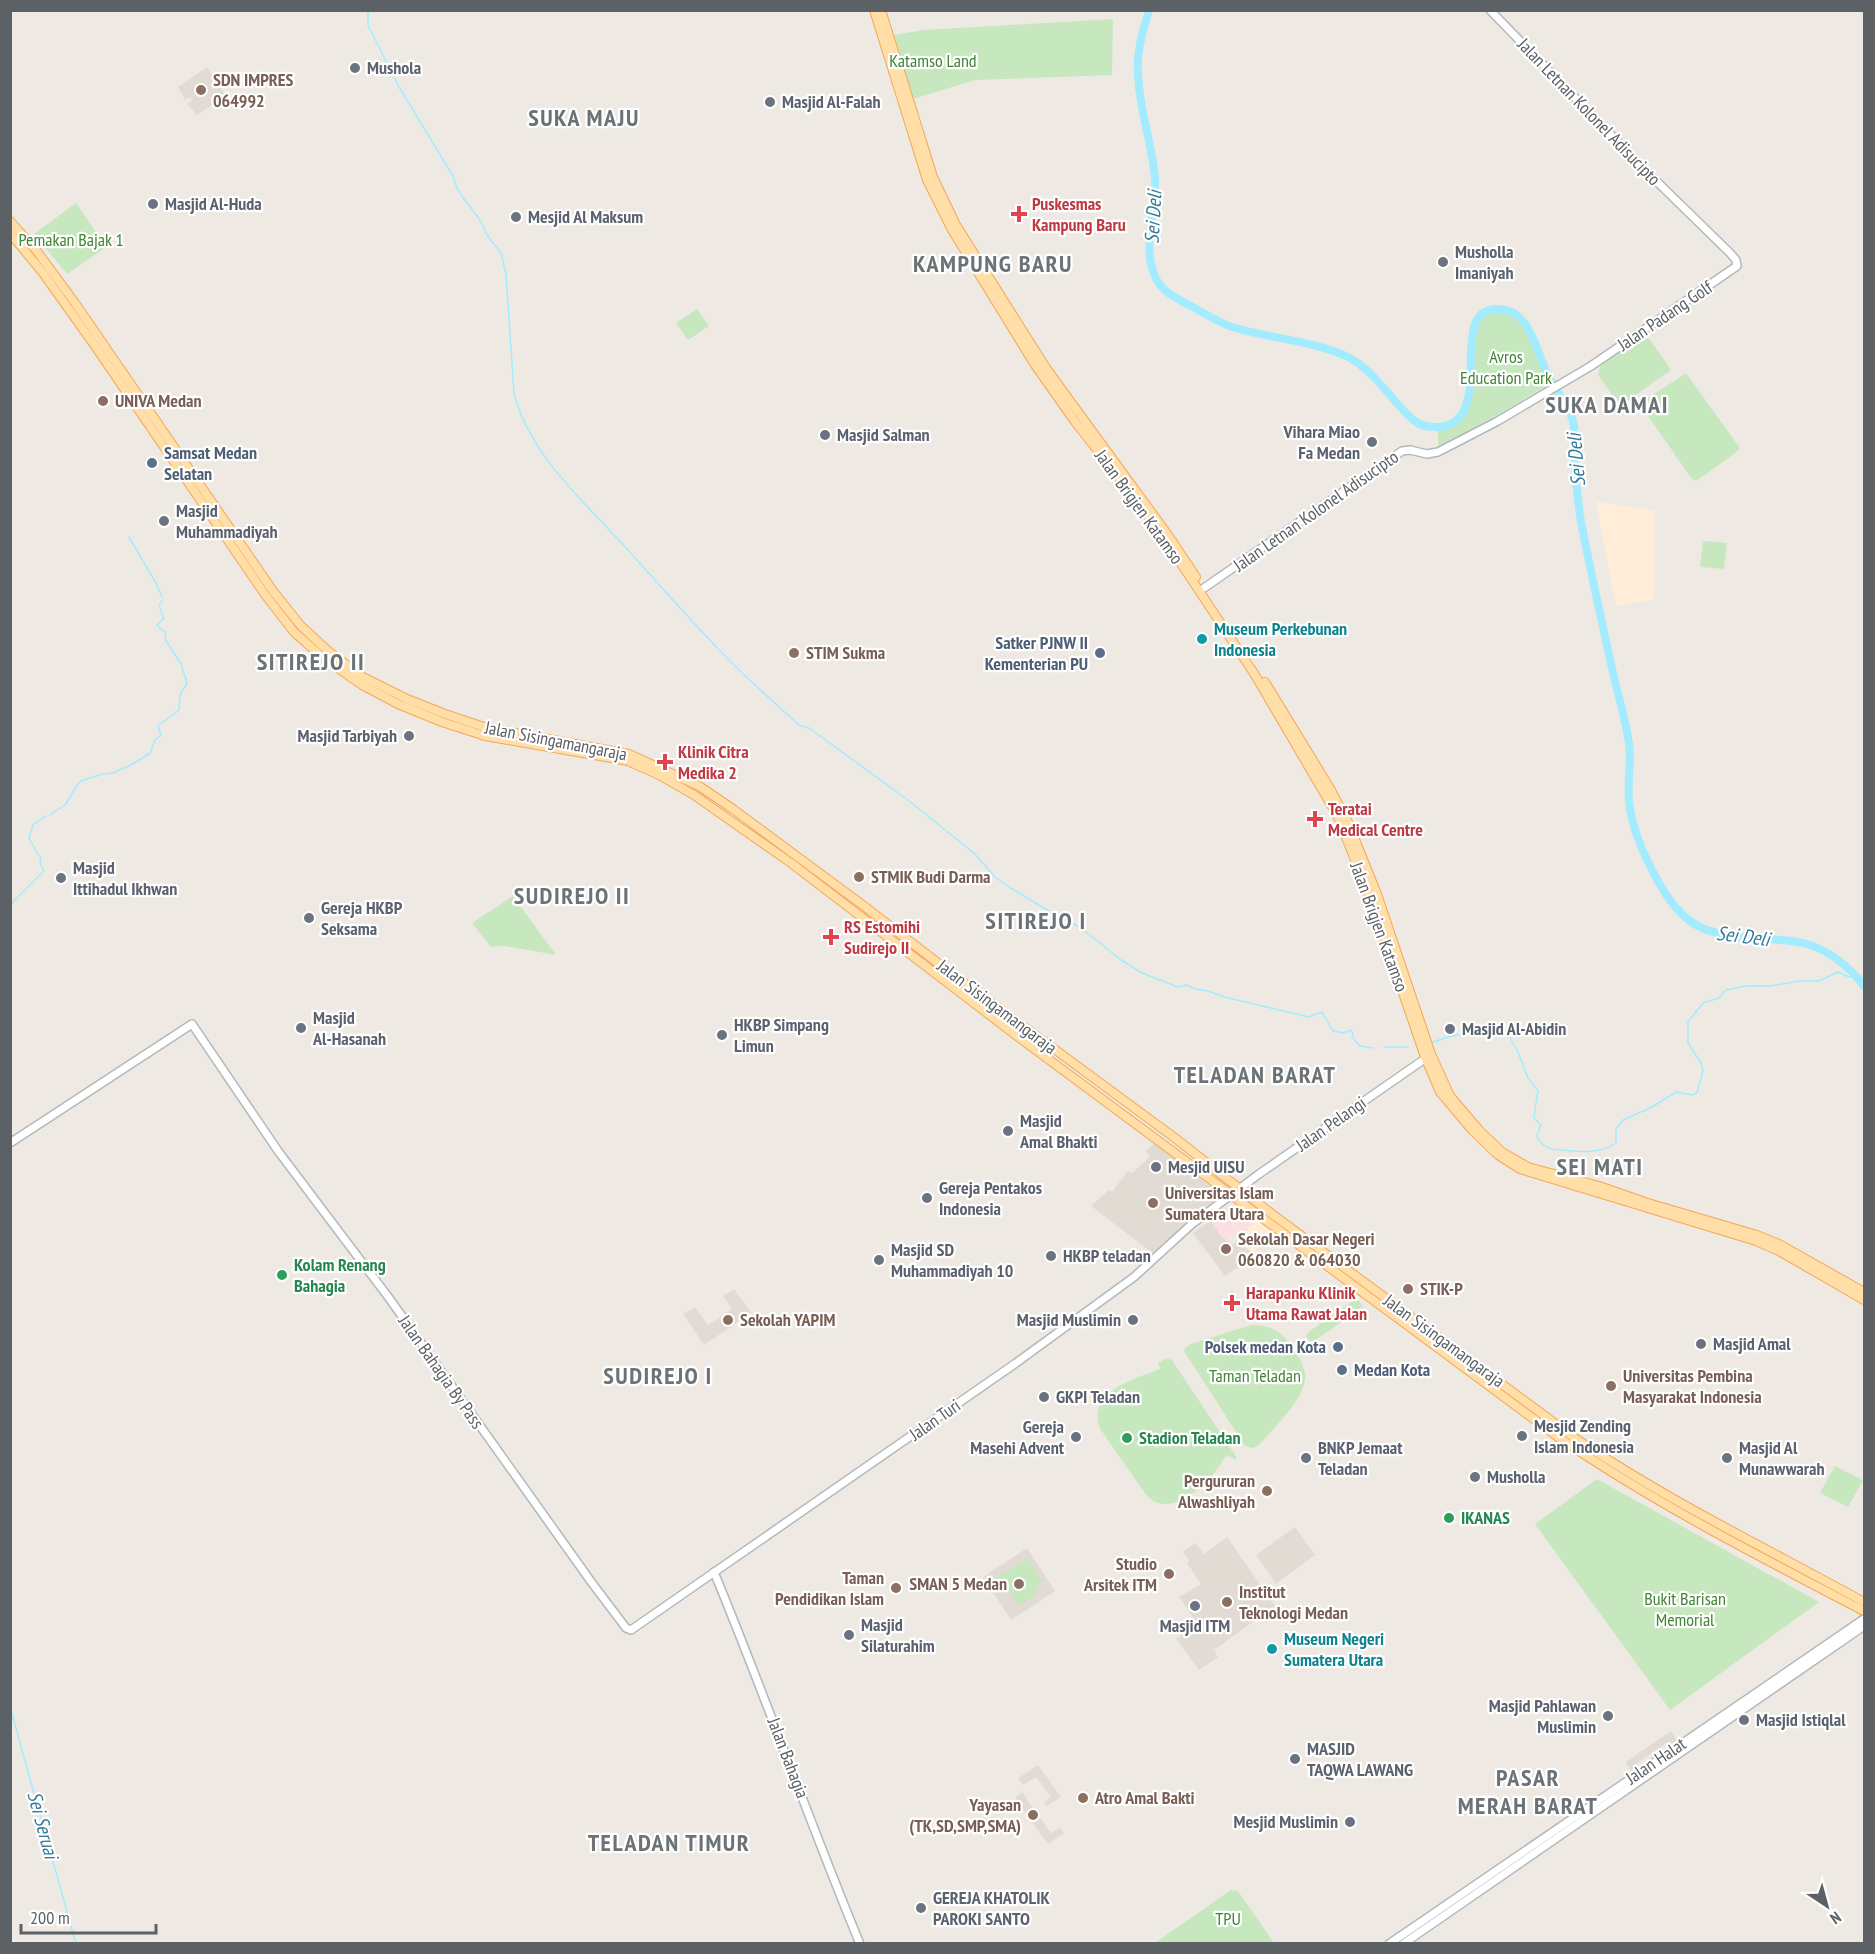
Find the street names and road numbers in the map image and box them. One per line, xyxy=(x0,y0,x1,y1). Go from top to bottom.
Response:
street label: Jalan Letnan Kolonel Adisucipto xyxy=(1512,32,1666,190)
street label: Jalan Padang Golf xyxy=(1612,275,1718,356)
street label: Jalan Brigjen Katamso xyxy=(1089,444,1189,569)
street label: Jalan Letnan Kolonel Adisucipto xyxy=(1228,445,1403,577)
street label: Jalan Sisingamangaraja xyxy=(482,715,629,766)
street label: Jalan Brigjen Katamso xyxy=(1345,858,1414,995)
street label: Jalan Sisingamangaraja xyxy=(932,953,1062,1059)
street label: Jalan Pelangi xyxy=(1290,1091,1370,1157)
street label: Jalan Sisingamangaraja xyxy=(1378,1288,1509,1392)
street label: Jalan Bahagia By Pass xyxy=(393,1310,489,1433)
street label: Jalan Turi xyxy=(904,1394,965,1446)
street label: Jalan Bahagia xyxy=(762,1713,814,1801)
street label: Jalan Halat xyxy=(1620,1732,1690,1790)

